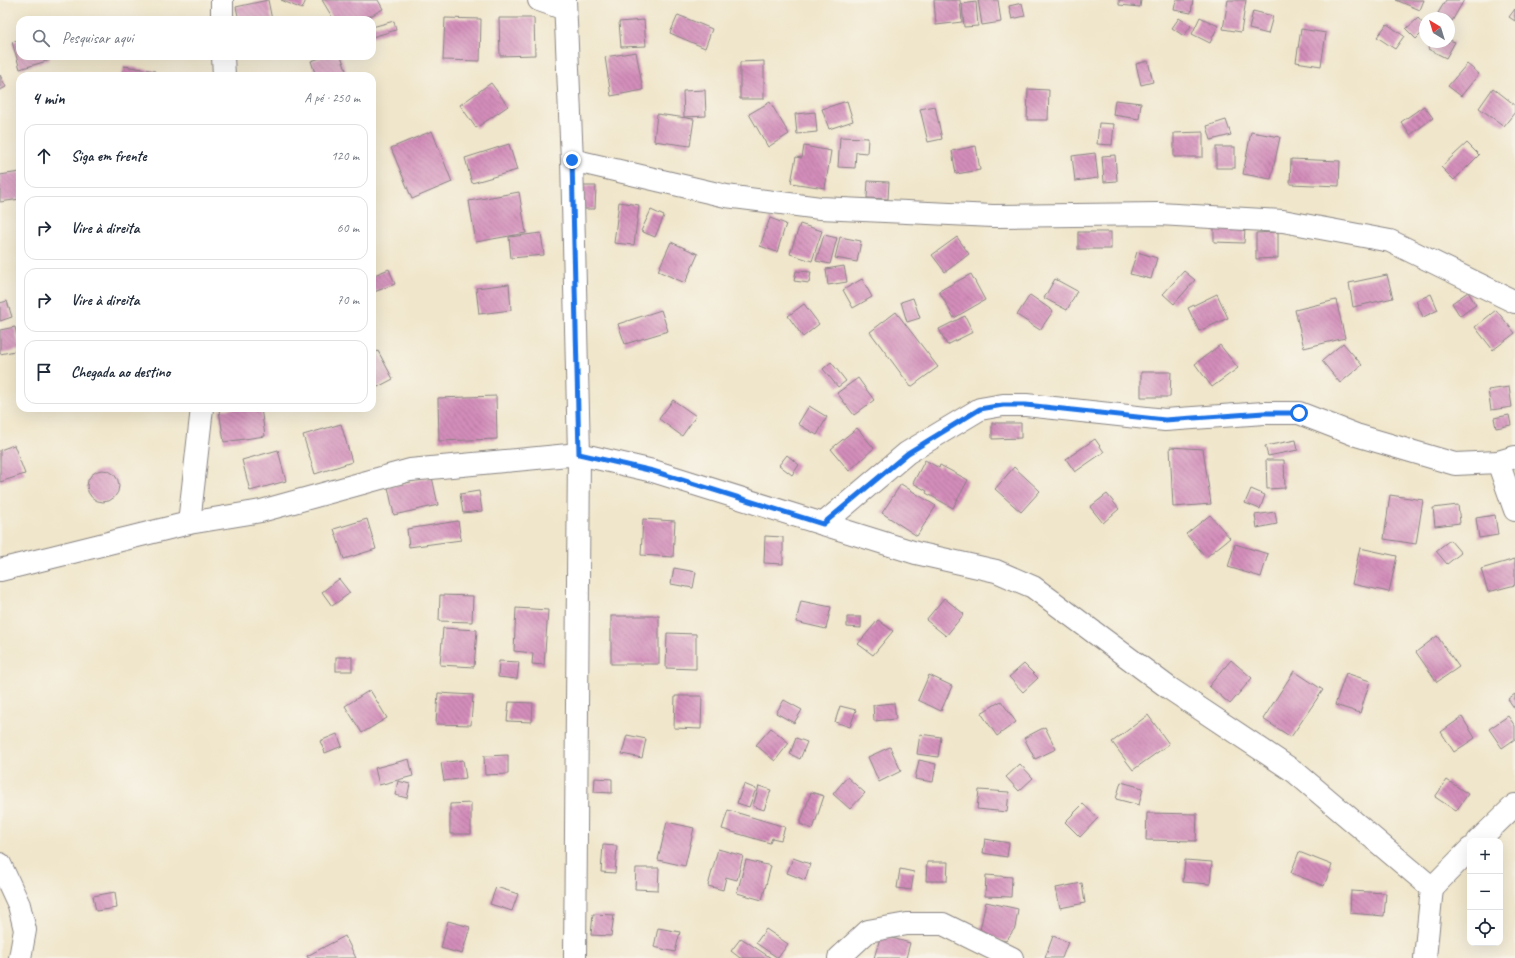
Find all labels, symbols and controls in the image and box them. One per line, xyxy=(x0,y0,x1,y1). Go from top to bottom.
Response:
north arrow xyxy=(1419,12,1455,48)
search box xyxy=(16,16,376,60)
icon: search xyxy=(30,27,52,49)
text: Pesquisar aqui xyxy=(62,29,133,48)
text: 4 min xyxy=(32,88,65,109)
text: A pé · 250 m xyxy=(304,90,360,106)
icon: ahead xyxy=(33,145,55,167)
text: Siga em frente xyxy=(71,147,147,166)
text: 120 m xyxy=(331,148,359,164)
route end xyxy=(563,151,581,169)
icon: right xyxy=(33,217,55,239)
text: Vire à direita xyxy=(71,219,140,238)
text: 60 m xyxy=(337,220,359,236)
icon: right xyxy=(33,289,55,311)
text: Vire à direita xyxy=(71,291,140,310)
text: 70 m xyxy=(337,292,359,308)
icon: arrive xyxy=(33,361,55,383)
text: Chegada ao destino xyxy=(71,363,170,382)
route start xyxy=(1290,404,1308,422)
map controls xyxy=(1467,838,1503,946)
button: + xyxy=(1467,838,1503,874)
button: − xyxy=(1467,874,1503,910)
button: locate xyxy=(1467,910,1503,946)

